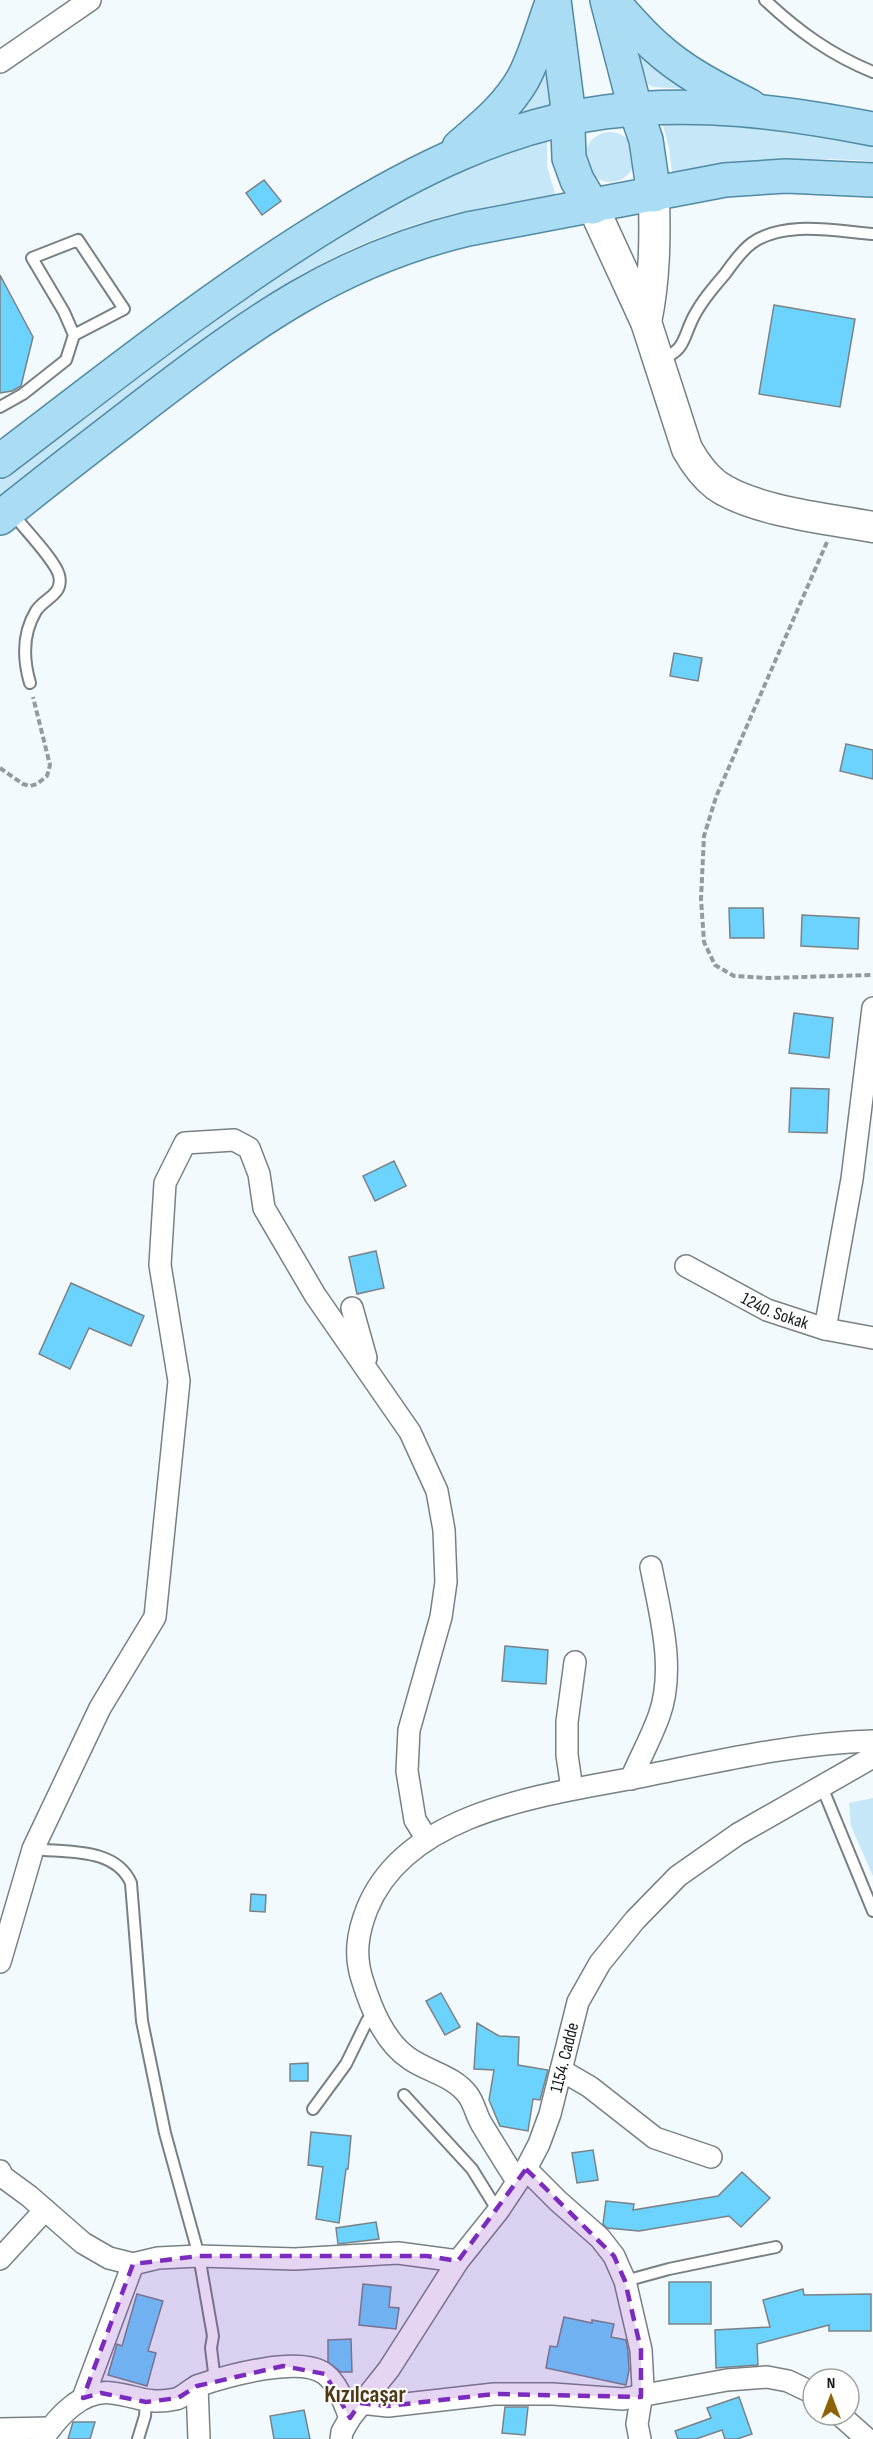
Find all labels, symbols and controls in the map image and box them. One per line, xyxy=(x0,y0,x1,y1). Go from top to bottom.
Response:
street label: 1240. Sokak xyxy=(737,1288,811,1334)
street label: 1154. Cadde xyxy=(546,2020,583,2095)
north arrow xyxy=(801,2367,861,2427)
text: N xyxy=(827,2374,835,2393)
district label: Kızılcaşar xyxy=(324,2380,406,2409)

